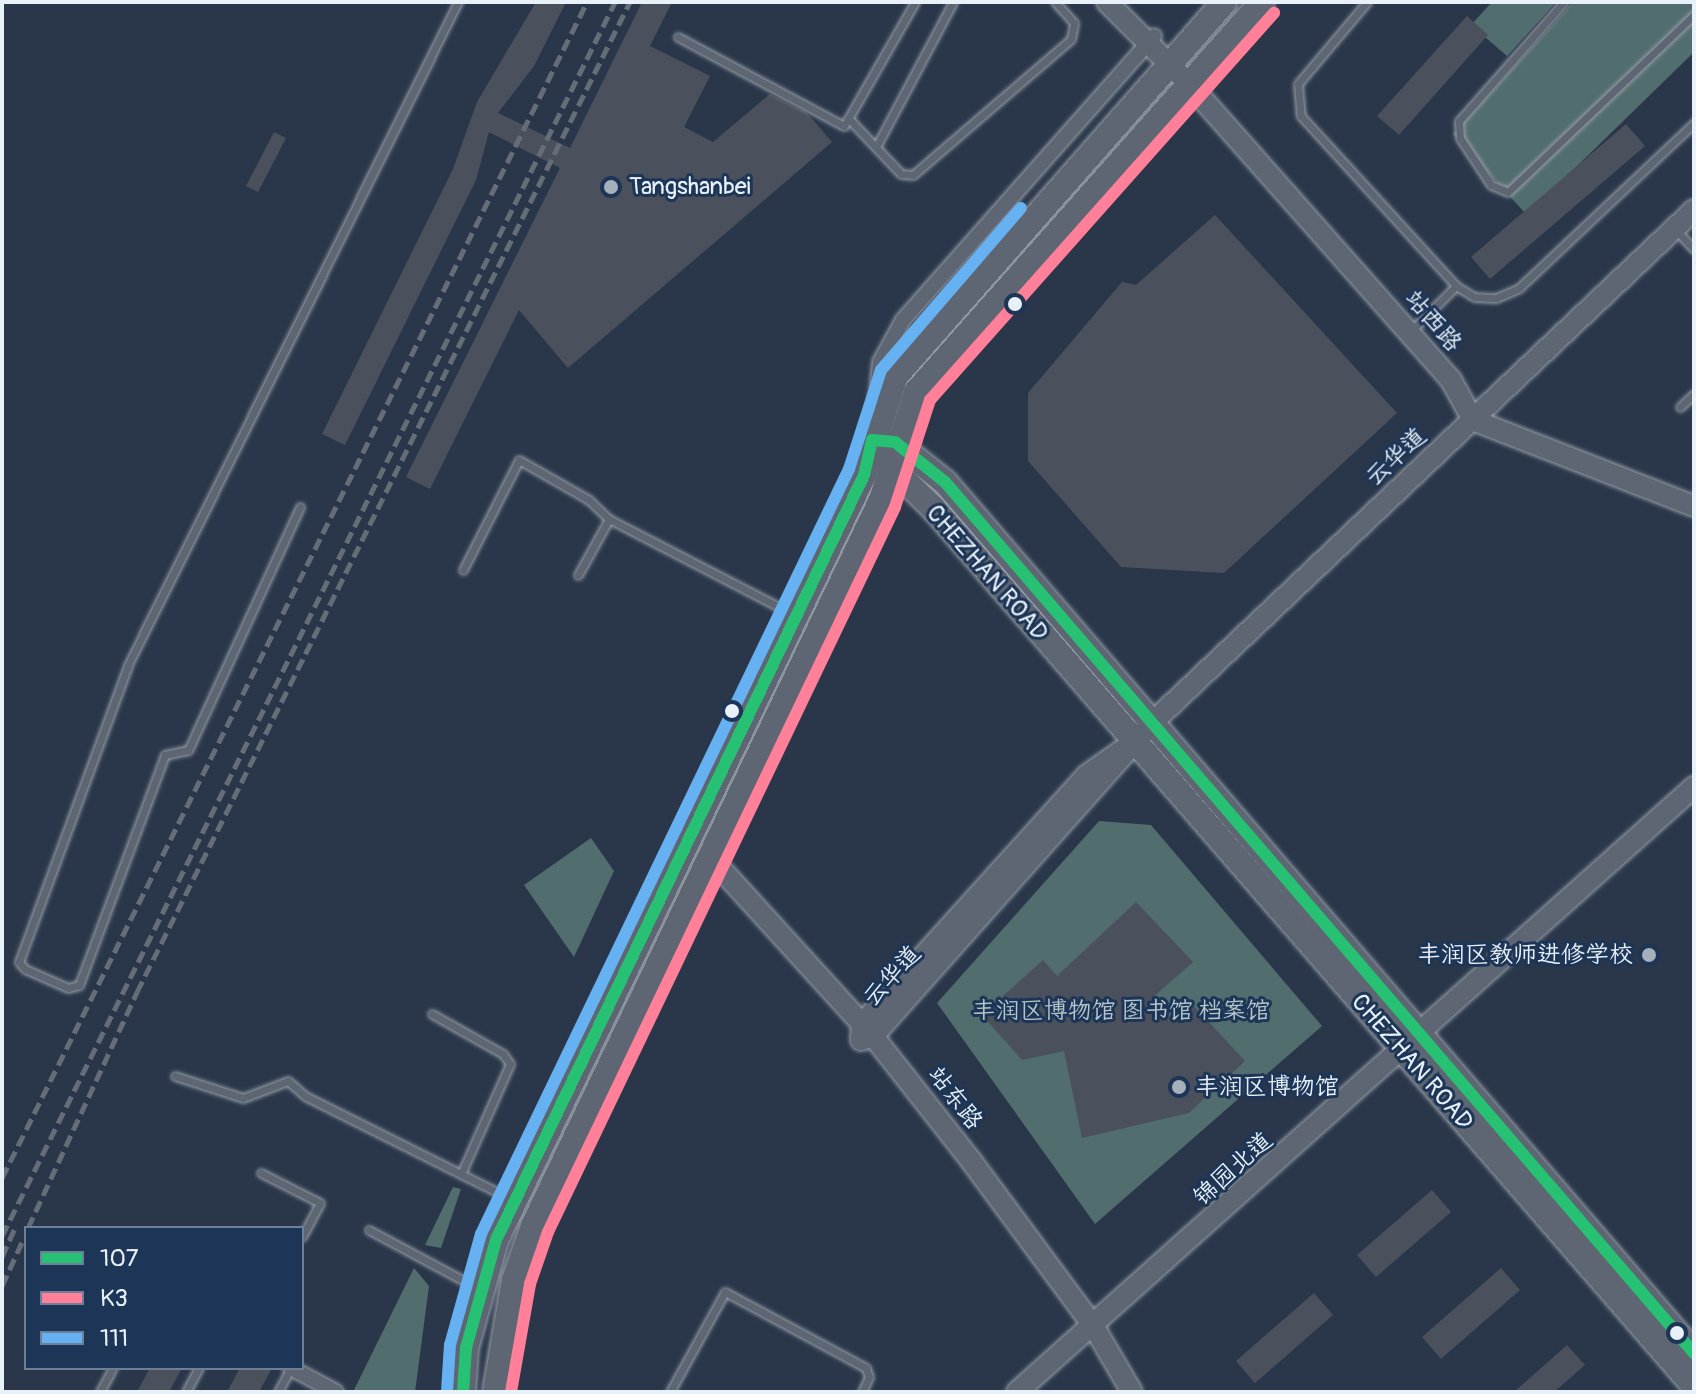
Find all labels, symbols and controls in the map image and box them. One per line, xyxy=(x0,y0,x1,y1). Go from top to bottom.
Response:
place label: Tangshanbei xyxy=(629,173,751,201)
marker: Tangshanbei xyxy=(600,176,622,198)
street label: 站西路 xyxy=(1399,284,1467,358)
unlabelled marker xyxy=(1007,296,1023,312)
street label: 云华道 xyxy=(1360,422,1432,492)
street label: CHEZHAN ROAD xyxy=(920,499,1054,647)
unlabelled marker xyxy=(724,703,740,719)
street label: 云华道 xyxy=(857,940,927,1012)
place label: 丰润区教师进修学校 xyxy=(1417,941,1633,969)
marker: 丰润区教师进修学校 xyxy=(1640,946,1658,964)
street label: CHEZHAN ROAD xyxy=(1345,988,1479,1136)
park label: 丰润区博物馆 图书馆 档案馆 xyxy=(972,997,1270,1025)
street label: 站东路 xyxy=(921,1061,989,1135)
place label: 丰润区博物馆 xyxy=(1195,1073,1339,1101)
marker: 丰润区博物馆 xyxy=(1170,1078,1188,1096)
street label: 锦园北道 xyxy=(1188,1126,1278,1212)
legend xyxy=(24,1226,304,1370)
text: 107 xyxy=(100,1244,138,1273)
text: K3 xyxy=(100,1284,128,1313)
text: 111 xyxy=(100,1324,128,1353)
unlabelled marker xyxy=(1669,1325,1685,1341)

